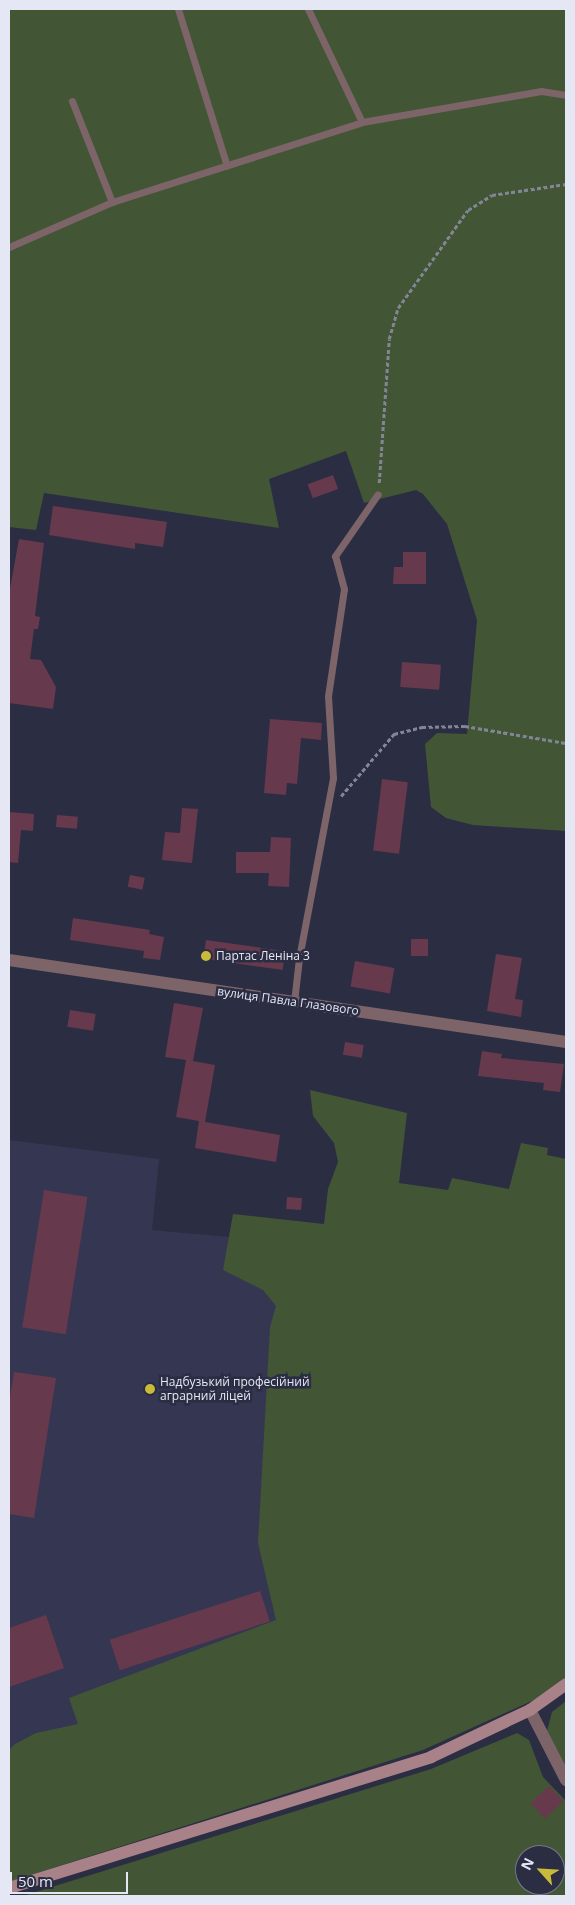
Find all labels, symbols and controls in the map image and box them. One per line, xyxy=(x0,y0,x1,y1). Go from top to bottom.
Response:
place label: Партас Леніна 3 xyxy=(216,949,310,963)
marker: Партас Леніна 3 xyxy=(200,950,212,962)
street label: вулиця Павла Глазового xyxy=(216,984,360,1018)
place label: Надбузький професійний аграрний ліцей xyxy=(160,1375,310,1403)
marker: Надбузький професійний аграрний ліцей xyxy=(144,1383,156,1395)
north arrow xyxy=(515,1845,565,1895)
text: N xyxy=(516,1854,538,1873)
scale bar xyxy=(12,1862,130,1894)
text: 50 m xyxy=(18,1871,53,1891)

